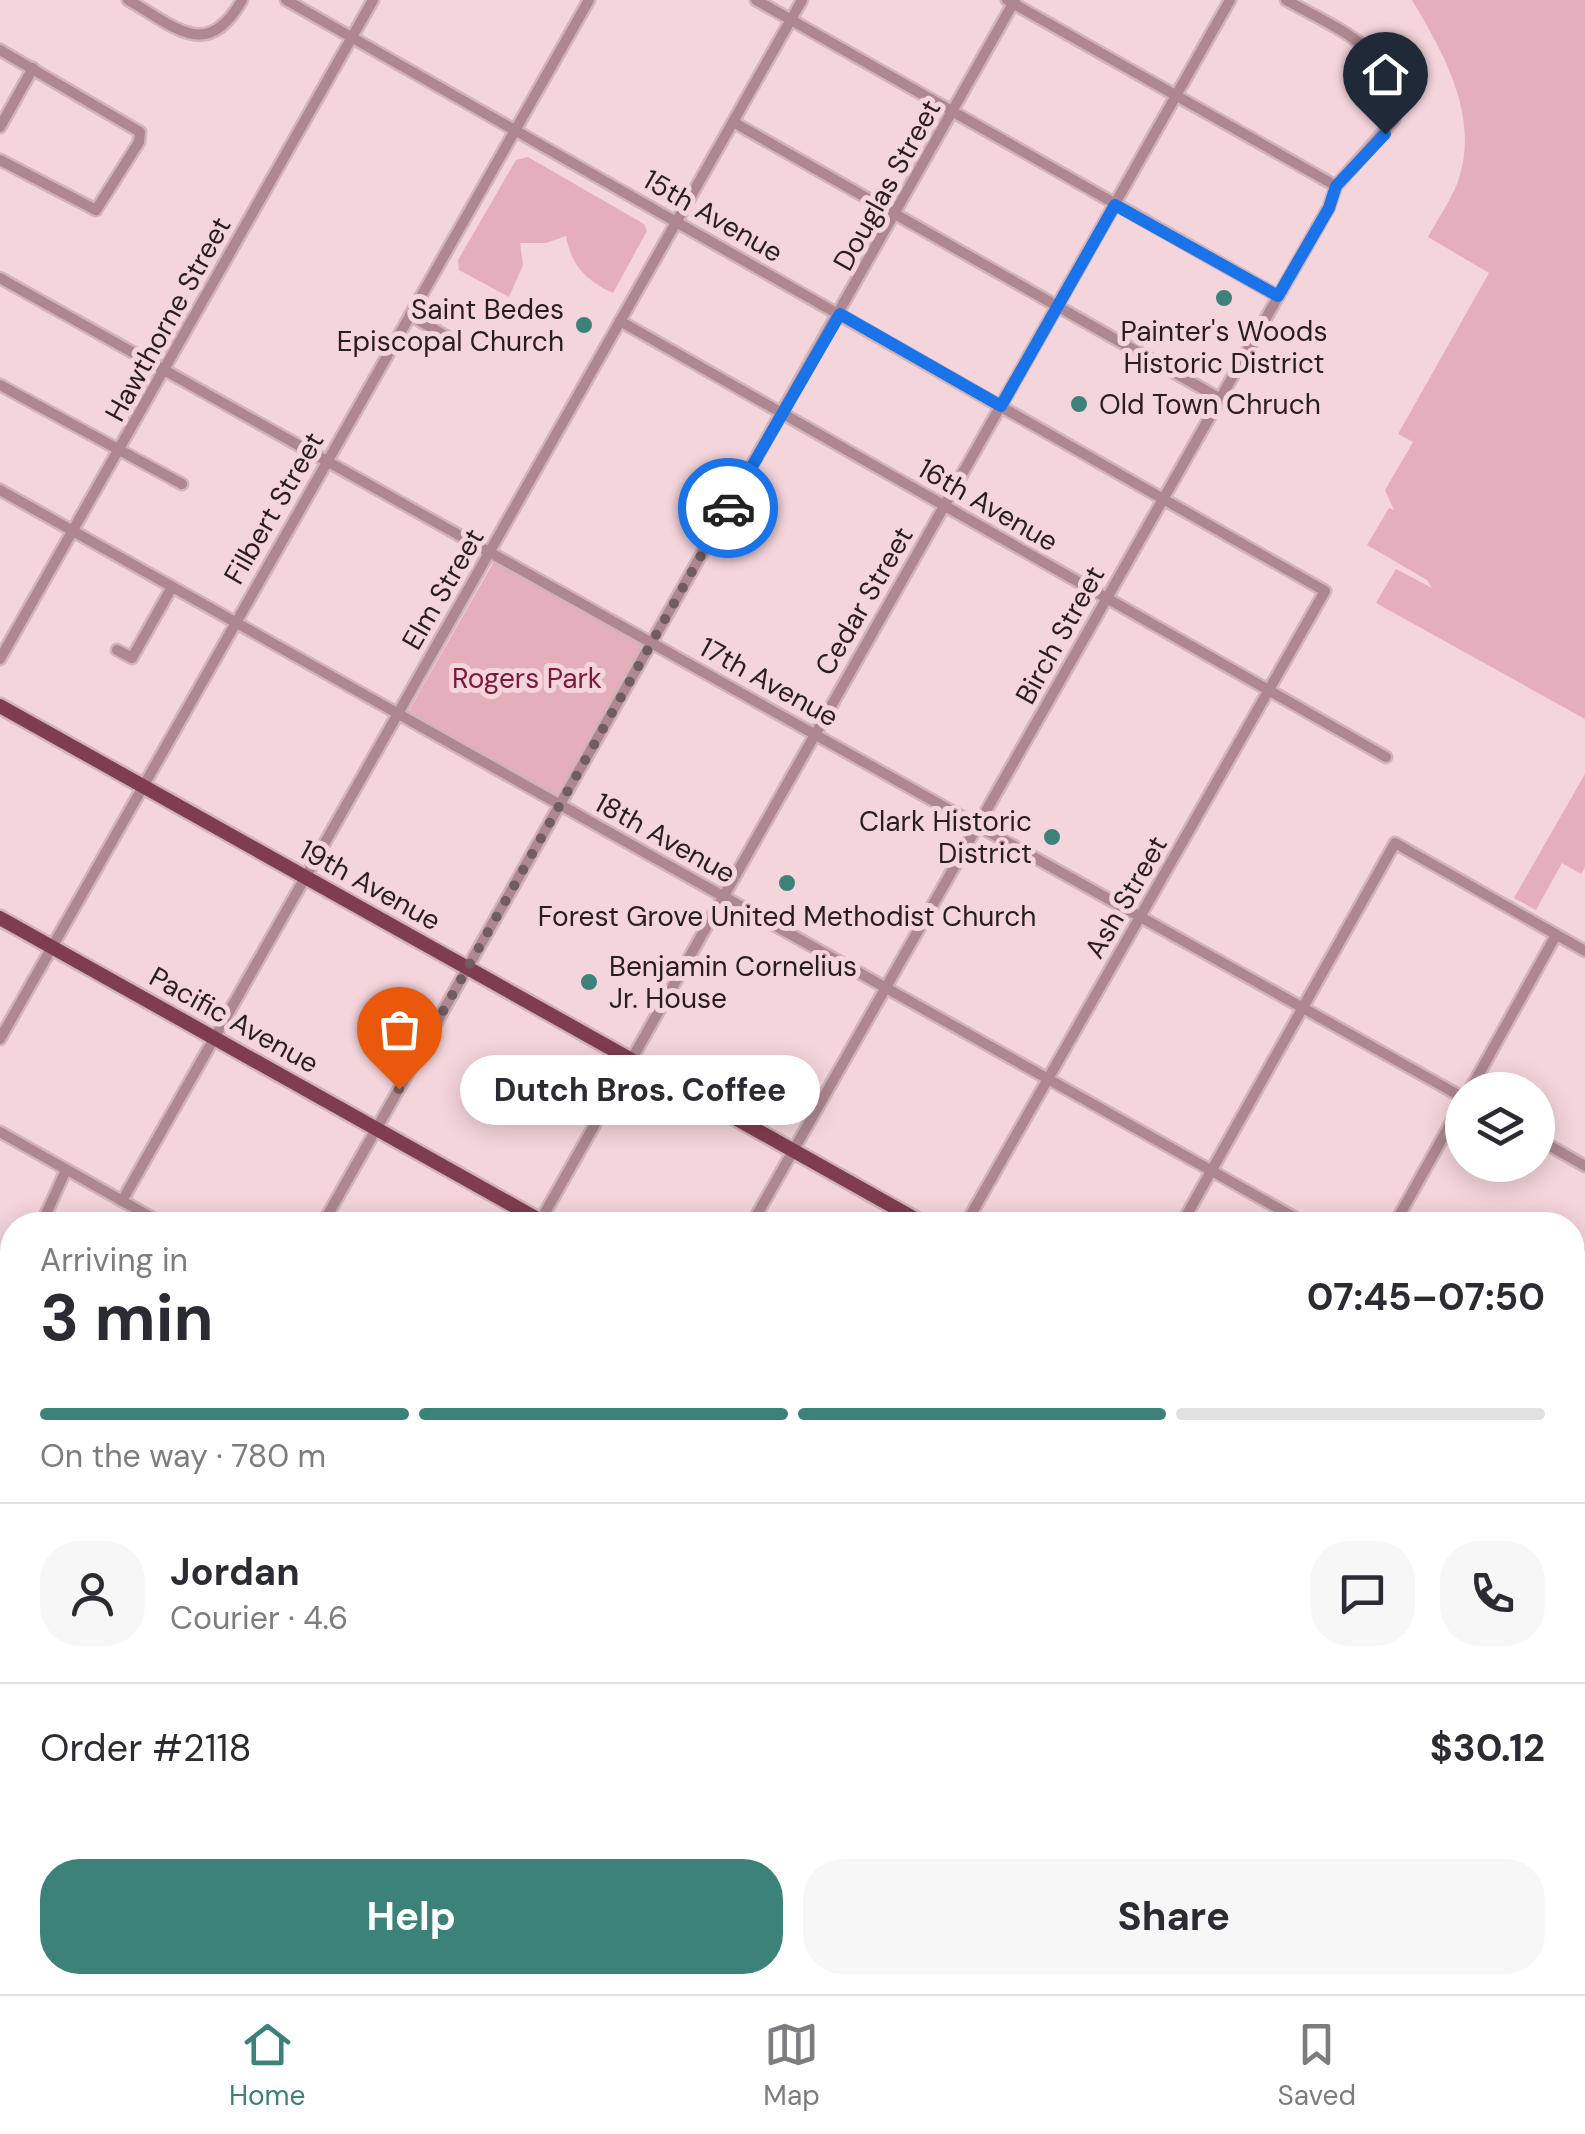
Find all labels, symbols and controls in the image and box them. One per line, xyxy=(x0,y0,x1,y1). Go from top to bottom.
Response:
pin xyxy=(1343,32,1428,135)
icon: home xyxy=(1358,47,1413,102)
street label: Douglas Street xyxy=(825,93,949,277)
street label: 15th Avenue xyxy=(636,161,790,271)
street label: Hawthorne Street xyxy=(97,210,239,428)
marker: Painter's Woods Historic District xyxy=(1213,287,1235,309)
place label: Saint Bedes Episcopal Church xyxy=(337,291,564,360)
place label: Painter's Woods Historic District xyxy=(1121,313,1327,382)
marker: Saint Bedes Episcopal Church xyxy=(573,314,595,336)
place label: Old Town Chruch xyxy=(1099,386,1321,423)
marker: Old Town Chruch xyxy=(1068,393,1090,415)
street label: Filbert Street xyxy=(216,425,332,591)
street label: 16th Avenue xyxy=(911,450,1065,560)
courier xyxy=(678,458,778,558)
icon: car xyxy=(701,481,756,536)
street label: Cedar Street xyxy=(806,520,922,682)
street label: Elm Street xyxy=(394,522,492,656)
street label: Birch Street xyxy=(1007,559,1113,711)
street label: 17th Avenue xyxy=(693,629,845,735)
park label: Rogers Park xyxy=(452,660,602,697)
street label: 18th Avenue xyxy=(588,784,742,892)
place label: Clark Historic District xyxy=(859,803,1032,872)
marker: Clark Historic District xyxy=(1041,826,1063,848)
street label: Ash Street xyxy=(1076,829,1176,965)
street label: 19th Avenue xyxy=(293,831,447,939)
marker: Forest Grove United Methodist Church xyxy=(776,872,798,894)
place label: Forest Grove United Methodist Church xyxy=(538,898,1036,935)
place label: Benjamin Cornelius Jr. House xyxy=(609,948,857,1017)
street label: Pacific Avenue xyxy=(143,958,325,1082)
marker: Benjamin Cornelius Jr. House xyxy=(578,971,600,993)
pin xyxy=(357,987,442,1090)
icon: bag xyxy=(372,1002,427,1057)
callout: Dutch Bros. Coffee xyxy=(459,1054,819,1124)
text: Dutch Bros. Coffee xyxy=(494,1069,786,1111)
map controls xyxy=(1445,1072,1555,1182)
button: layers xyxy=(1445,1072,1555,1182)
text: Arriving in xyxy=(40,1239,188,1281)
text: 07:45–07:50 xyxy=(1307,1272,1545,1322)
text: 3 min xyxy=(40,1276,214,1360)
text: On the way · 780 m xyxy=(40,1435,326,1477)
button: person xyxy=(40,1541,145,1646)
button: chat xyxy=(1310,1541,1415,1646)
button: phone xyxy=(1440,1541,1545,1646)
text: Jordan xyxy=(170,1547,300,1597)
text: Courier · 4.6 xyxy=(170,1597,348,1639)
text: Order #2118 xyxy=(40,1723,252,1773)
text: $30.12 xyxy=(1430,1723,1545,1773)
button: Help xyxy=(40,1859,783,1974)
button: Share xyxy=(803,1859,1545,1974)
tab: Home xyxy=(229,2017,305,2114)
tab: Map xyxy=(763,2017,820,2114)
tab: Saved xyxy=(1278,2017,1356,2114)

